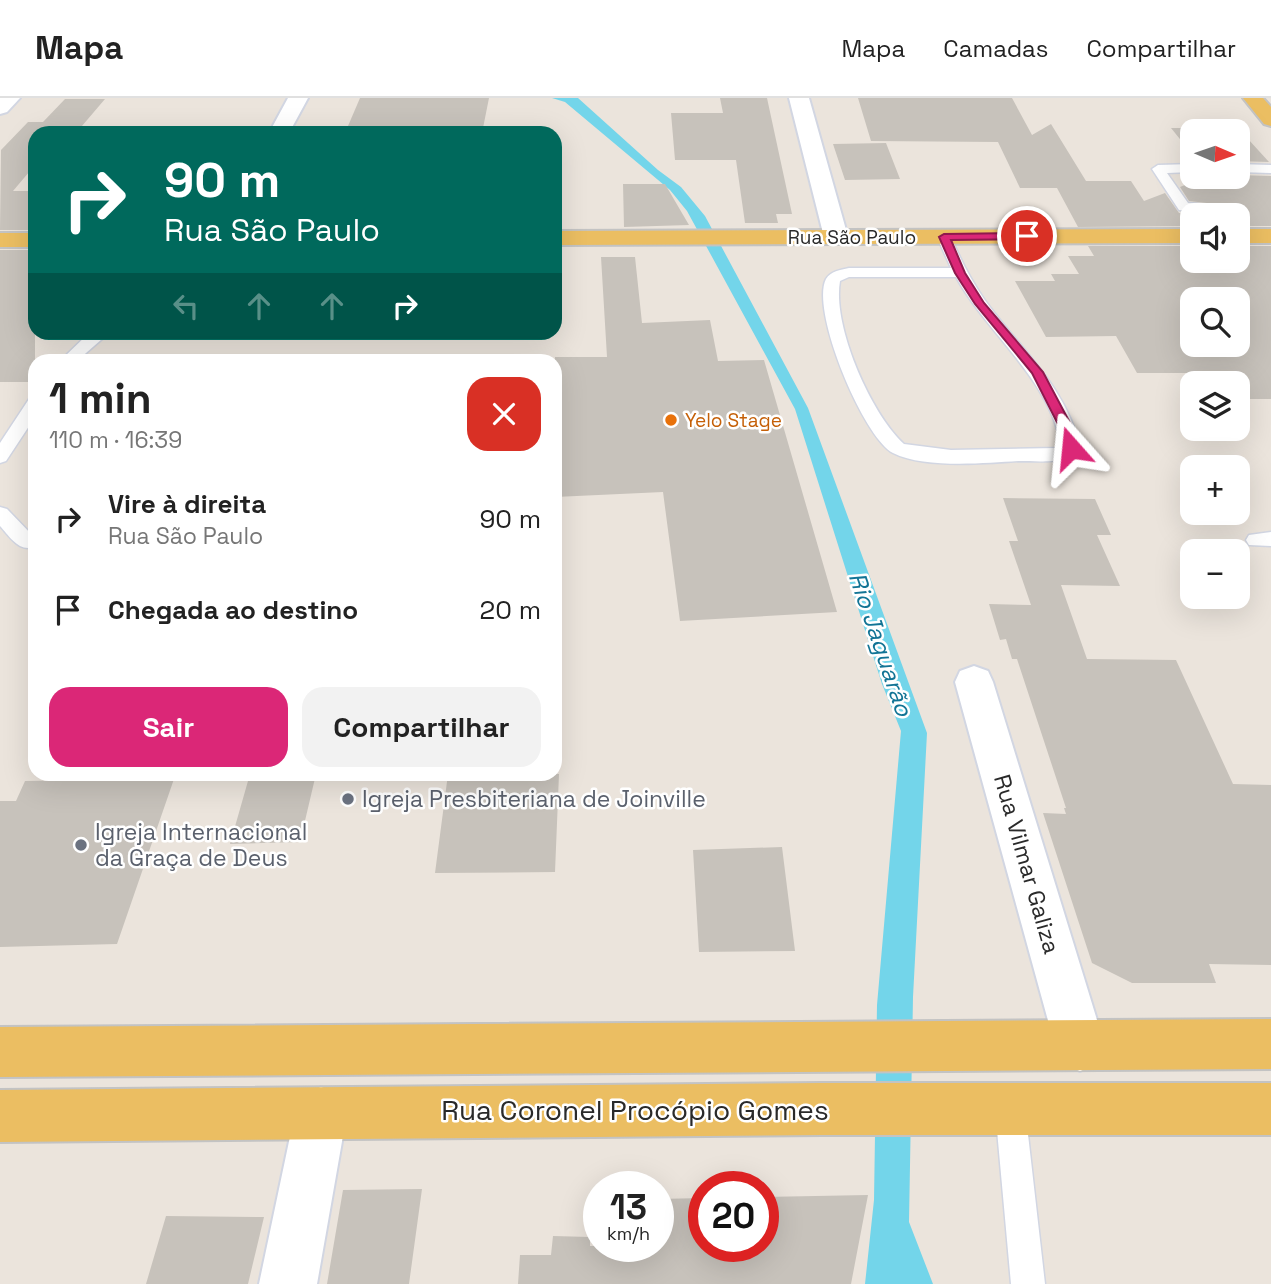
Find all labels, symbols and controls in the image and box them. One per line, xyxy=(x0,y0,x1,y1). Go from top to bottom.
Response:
text: Mapa xyxy=(35,27,123,69)
text: Mapa xyxy=(841,33,905,64)
text: Camadas xyxy=(943,33,1048,64)
text: Compartilhar xyxy=(1086,33,1236,64)
north arrow xyxy=(1180,119,1250,189)
map controls xyxy=(1180,119,1250,609)
text: 90 m xyxy=(164,149,280,211)
icon: right xyxy=(49,154,140,245)
button: sound xyxy=(1180,203,1250,273)
pin xyxy=(997,206,1057,266)
text: Rua São Paulo xyxy=(164,210,380,250)
icon: arrive xyxy=(1008,217,1046,255)
street label: Rua São Paulo xyxy=(788,225,916,250)
icon: left xyxy=(167,287,205,325)
icon: ahead xyxy=(240,287,278,325)
icon: ahead xyxy=(313,287,351,325)
icon: right xyxy=(386,287,424,325)
button: search xyxy=(1180,287,1250,357)
button: layers xyxy=(1180,371,1250,441)
text: 1 min xyxy=(49,372,152,425)
button: close xyxy=(467,377,541,451)
place label: Yelo Stage xyxy=(685,408,782,433)
position arrow xyxy=(1034,411,1108,485)
marker: Yelo Stage xyxy=(663,412,679,428)
text: 110 m · 16:39 xyxy=(49,425,182,455)
button: + xyxy=(1180,455,1250,525)
text: Vire à direita xyxy=(108,487,266,521)
icon: right xyxy=(49,500,87,538)
text: 90 m xyxy=(479,502,541,536)
text: Rua São Paulo xyxy=(108,521,263,551)
button: − xyxy=(1180,539,1250,609)
water label: Rio Jaguarão xyxy=(842,568,920,721)
icon: arrive xyxy=(49,591,87,629)
text: Chegada ao destino xyxy=(108,593,358,627)
text: 20 m xyxy=(480,593,541,627)
button: Sair xyxy=(49,687,288,767)
button: Compartilhar xyxy=(302,687,541,767)
street label: Rua Vilmar Galiza xyxy=(987,771,1067,957)
place label: Igreja Presbiteriana de Joinville xyxy=(362,784,706,814)
marker: Igreja Presbiteriana de Joinville xyxy=(340,791,356,807)
place label: Igreja Internacional da Graça de Deus xyxy=(95,817,307,873)
marker: Igreja Internacional da Graça de Deus xyxy=(73,837,89,853)
street label: Rua Coronel Procópio Gomes xyxy=(441,1092,829,1128)
speed limit sign: 20 xyxy=(688,1171,779,1262)
text: 13 xyxy=(610,1185,647,1229)
text: km/h xyxy=(607,1222,650,1245)

